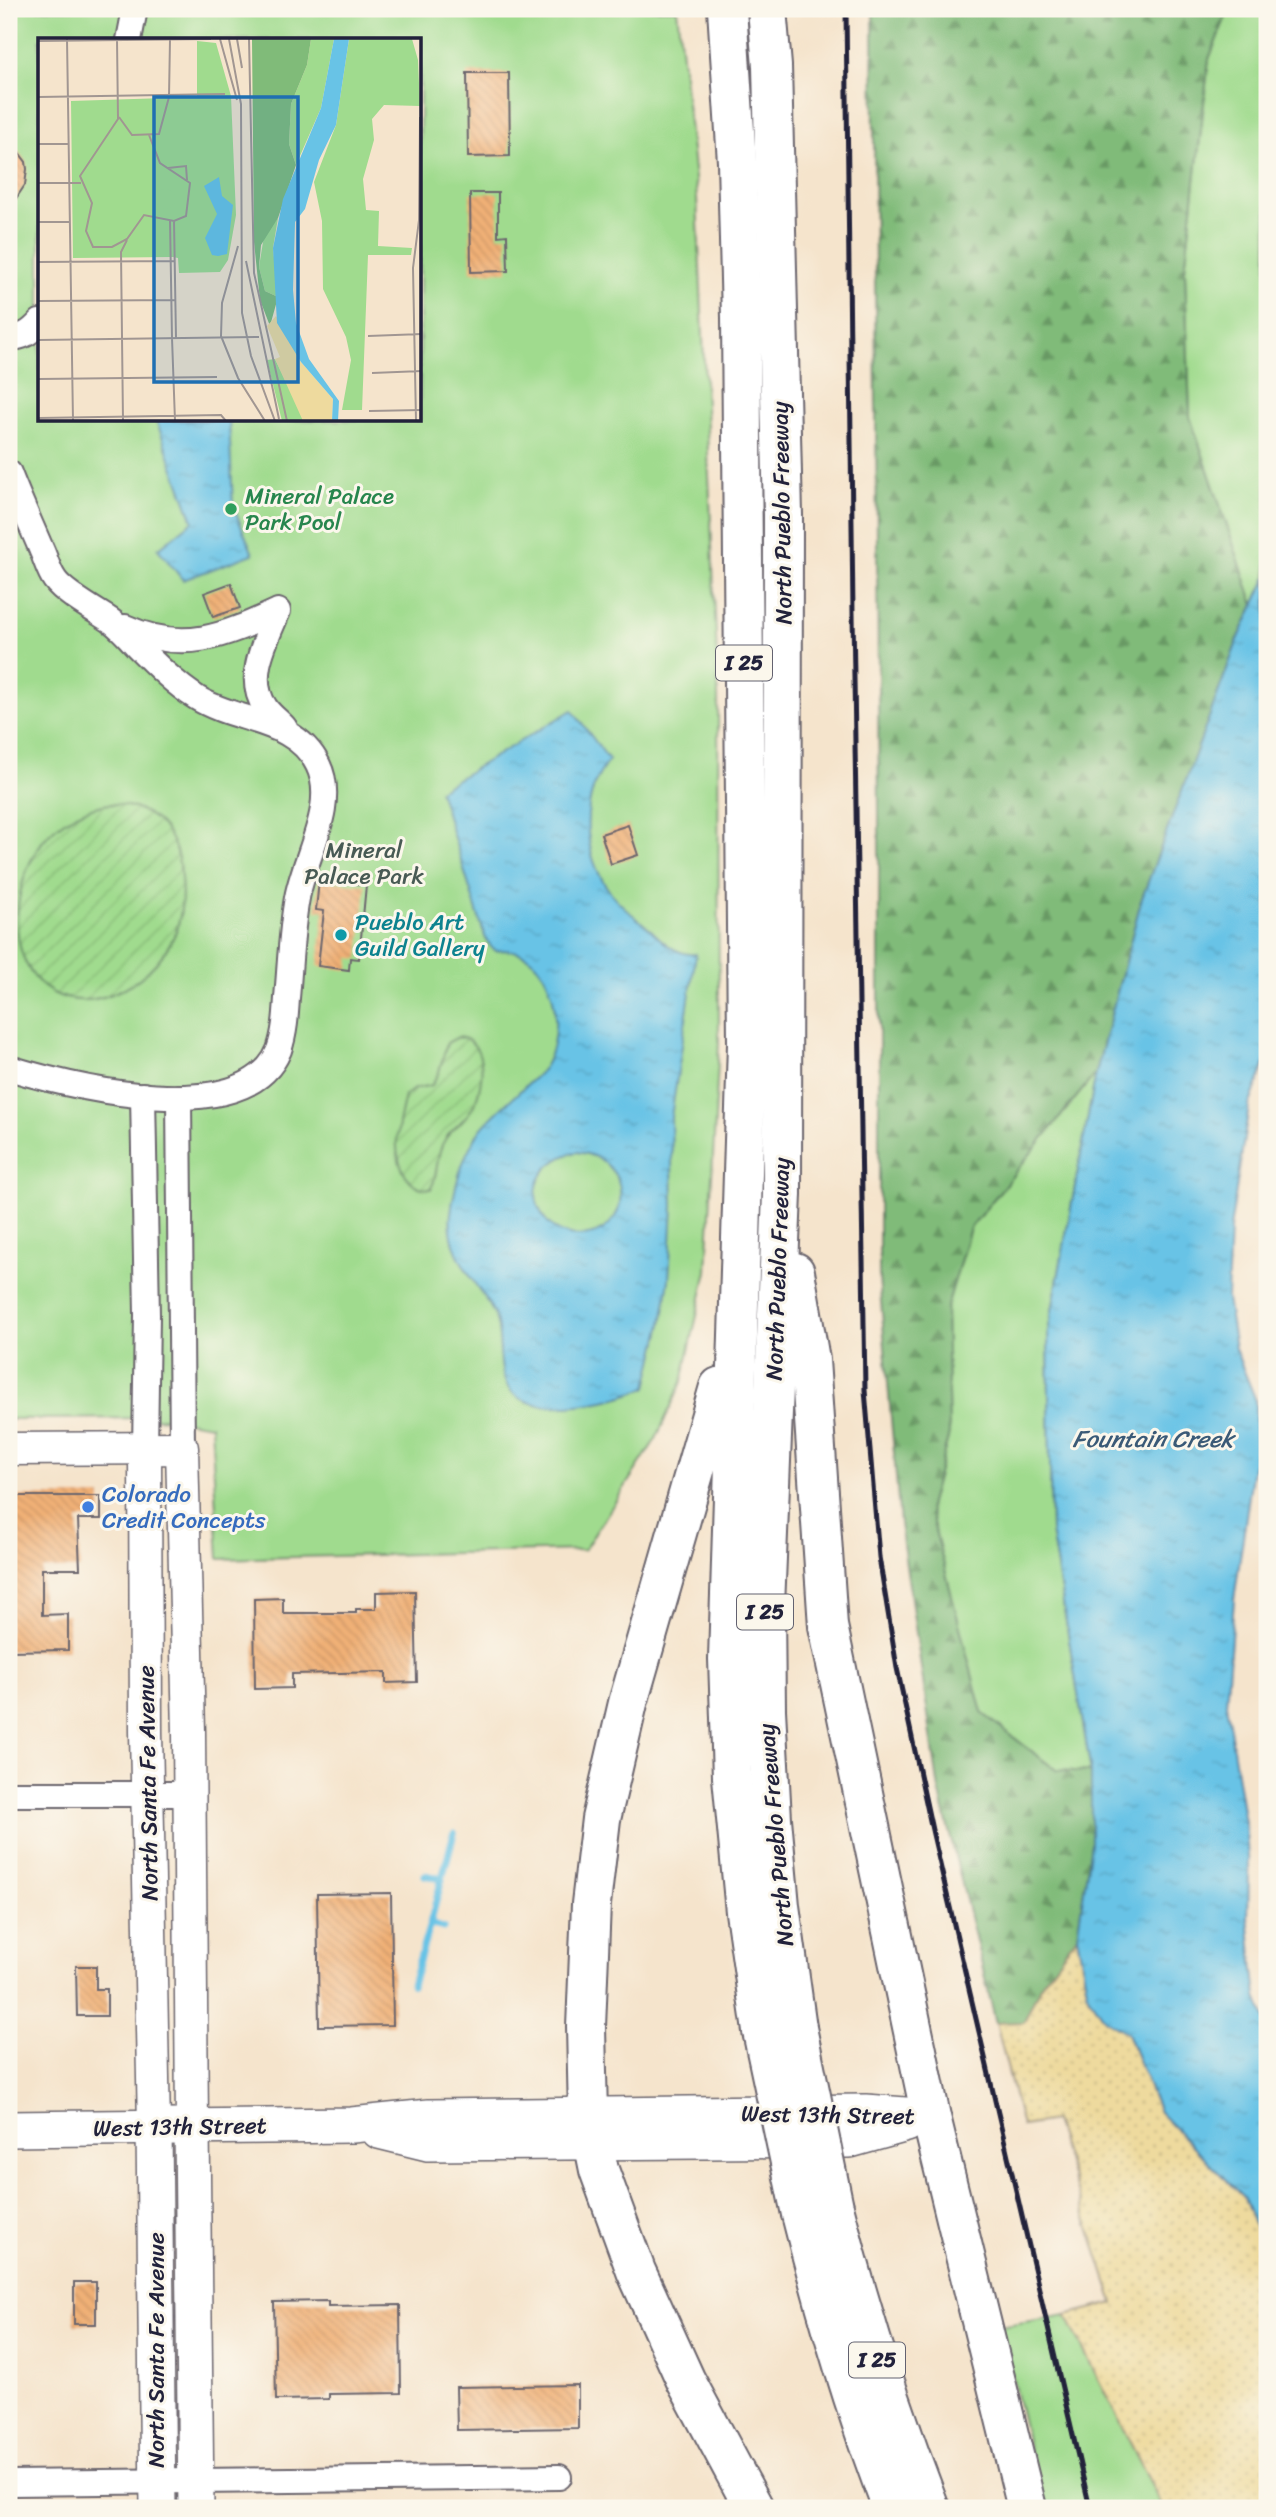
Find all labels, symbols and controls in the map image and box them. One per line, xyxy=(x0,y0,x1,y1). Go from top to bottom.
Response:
inset map xyxy=(38,38,422,422)
street label: North Pueblo Freeway xyxy=(760,401,804,625)
place label: Mineral Palace Park Pool xyxy=(245,476,394,543)
marker: Mineral Palace Park Pool xyxy=(223,501,239,517)
road number: I 25 xyxy=(716,646,772,680)
park label: Mineral Palace Park xyxy=(304,830,424,897)
place label: Pueblo Art Guild Gallery xyxy=(355,902,485,969)
marker: Pueblo Art Guild Gallery xyxy=(333,927,349,943)
street label: North Pueblo Freeway xyxy=(754,1157,802,1381)
water label: Fountain Creek xyxy=(1073,1418,1237,1460)
place label: Colorado Credit Concepts xyxy=(102,1474,266,1541)
marker: Colorado Credit Concepts xyxy=(80,1499,96,1515)
road number: I 25 xyxy=(737,1594,793,1630)
street label: North Santa Fe Avenue xyxy=(125,1665,171,1901)
street label: North Pueblo Freeway xyxy=(746,1722,806,1948)
street label: West 13th Street xyxy=(741,2093,915,2137)
street label: West 13th Street xyxy=(93,2105,267,2149)
street label: North Santa Fe Avenue xyxy=(136,2232,177,2468)
road number: I 25 xyxy=(849,2342,905,2378)

